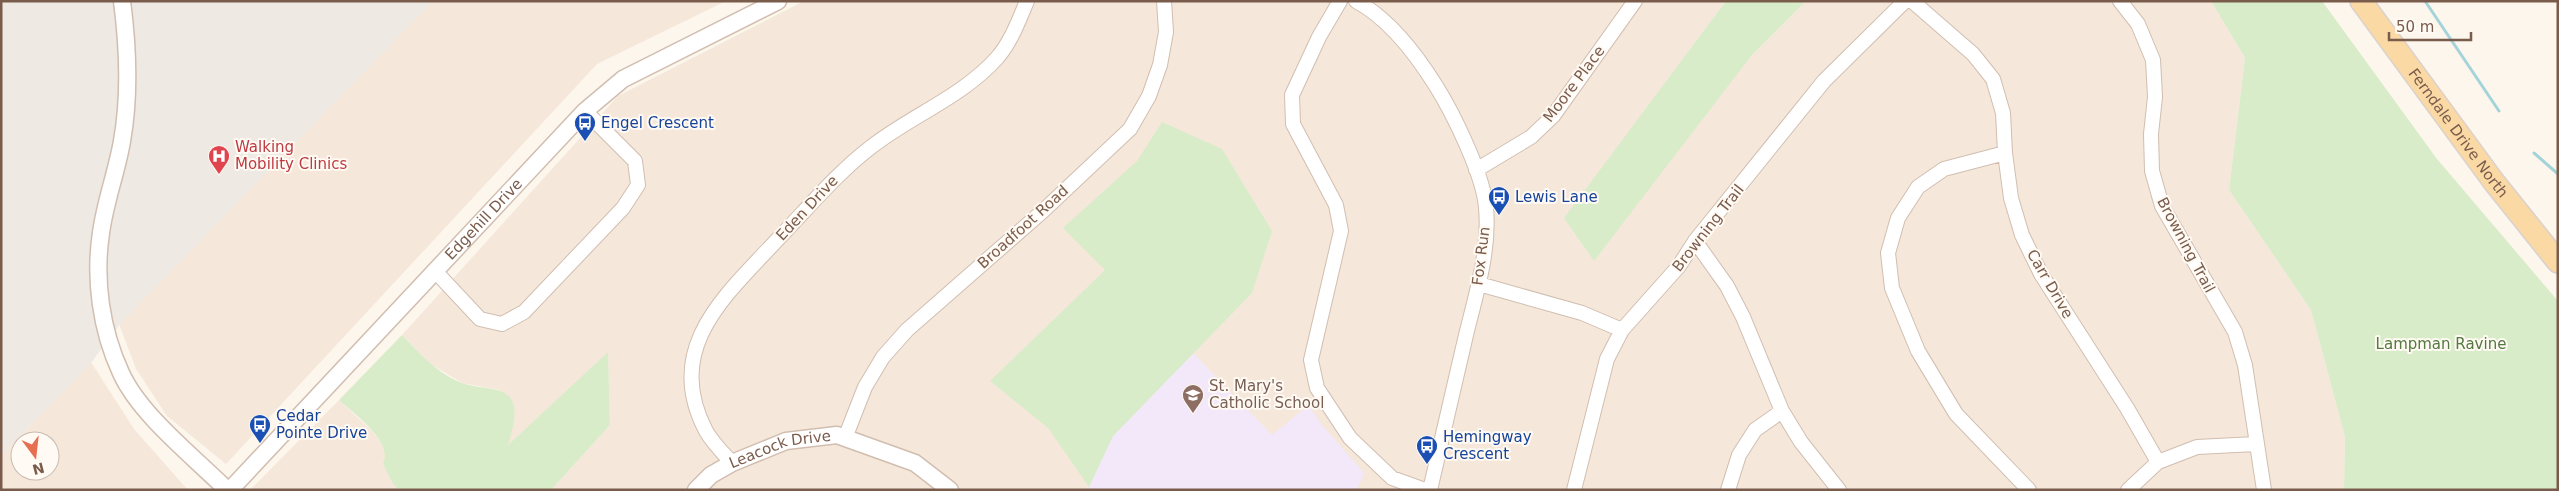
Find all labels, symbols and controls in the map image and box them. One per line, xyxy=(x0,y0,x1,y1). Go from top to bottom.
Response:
scale bar xyxy=(2389,10,2472,42)
text: 50 m xyxy=(2396,18,2434,36)
street label: Moore Place xyxy=(1539,42,1609,126)
street label: Ferndale Drive North xyxy=(2405,65,2512,201)
bus stop icon: Engel Crescent xyxy=(573,111,597,142)
place label: Engel Crescent xyxy=(601,114,714,132)
place label: Walking Mobility Clinics xyxy=(235,138,347,173)
hospital icon: Walking Mobility Clinics xyxy=(207,144,231,175)
street label: Eden Drive xyxy=(772,172,842,244)
street label: Edgehill Drive xyxy=(441,175,526,264)
street label: Browning Trail xyxy=(1668,181,1748,275)
street label: Broadfoot Road xyxy=(974,182,1072,272)
bus stop icon: Lewis Lane xyxy=(1487,185,1511,216)
place label: Lewis Lane xyxy=(1515,188,1598,206)
street label: Browning Trail xyxy=(2153,194,2219,296)
street label: Fox Run xyxy=(1468,226,1494,286)
street label: Carr Drive xyxy=(2023,246,2077,322)
park label: Lampman Ravine xyxy=(2376,335,2506,353)
place label: St. Mary's Catholic School xyxy=(1209,377,1324,412)
school or university icon: St. Mary's Catholic School xyxy=(1181,383,1205,414)
place label: Cedar Pointe Drive xyxy=(276,407,367,442)
bus stop icon: Cedar Pointe Drive xyxy=(248,413,272,444)
street label: Leacock Drive xyxy=(727,427,832,472)
place label: Hemingway Crescent xyxy=(1443,428,1532,463)
north arrow xyxy=(10,431,60,481)
bus stop icon: Hemingway Crescent xyxy=(1415,434,1439,465)
text: N xyxy=(31,459,46,478)

